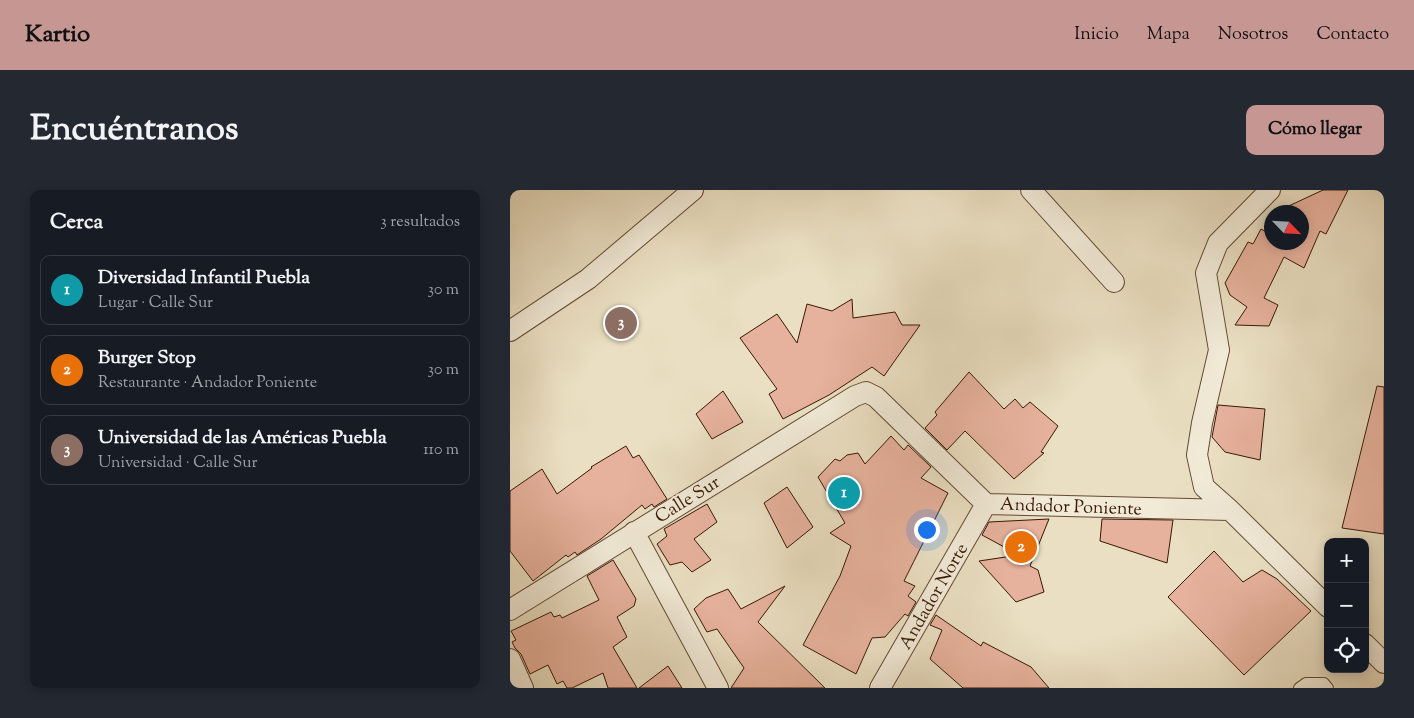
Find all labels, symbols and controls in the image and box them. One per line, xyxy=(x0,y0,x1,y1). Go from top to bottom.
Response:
text: Kartio xyxy=(25,18,90,52)
text: Inicio xyxy=(1074,22,1119,48)
text: Mapa xyxy=(1147,22,1190,48)
text: Nosotros xyxy=(1218,22,1288,48)
text: Contacto xyxy=(1316,22,1389,48)
text: Encuéntranos xyxy=(30,105,239,156)
button: Cómo llegar xyxy=(1246,105,1384,155)
north arrow xyxy=(1264,205,1309,250)
text: Cerca xyxy=(50,208,103,238)
text: 3 resultados xyxy=(380,211,460,234)
text: Diversidad Infantil Puebla xyxy=(98,265,310,292)
text: 1 xyxy=(64,279,70,302)
text: 30 m xyxy=(428,279,459,302)
text: Lugar · Calle Sur xyxy=(98,292,213,315)
pin: 3 xyxy=(605,304,637,342)
text: Burger Stop xyxy=(98,345,196,372)
text: 2 xyxy=(63,359,71,382)
text: 30 m xyxy=(428,359,459,382)
text: Restaurante · Andador Poniente xyxy=(98,372,317,395)
text: Universidad de las Américas Puebla xyxy=(98,425,387,452)
text: 3 xyxy=(64,439,70,462)
text: 110 m xyxy=(423,439,459,462)
text: Universidad · Calle Sur xyxy=(98,452,258,475)
street label: Calle Sur xyxy=(650,470,726,531)
pin: 1 xyxy=(828,474,860,512)
street label: Andador Poniente xyxy=(1000,493,1142,523)
your location xyxy=(914,517,940,543)
pin: 2 xyxy=(1005,528,1037,566)
map controls xyxy=(1324,538,1369,673)
button: + xyxy=(1324,538,1369,583)
street label: Andador Norte xyxy=(894,539,976,655)
button: − xyxy=(1324,583,1369,628)
button: locate xyxy=(1324,628,1369,673)

